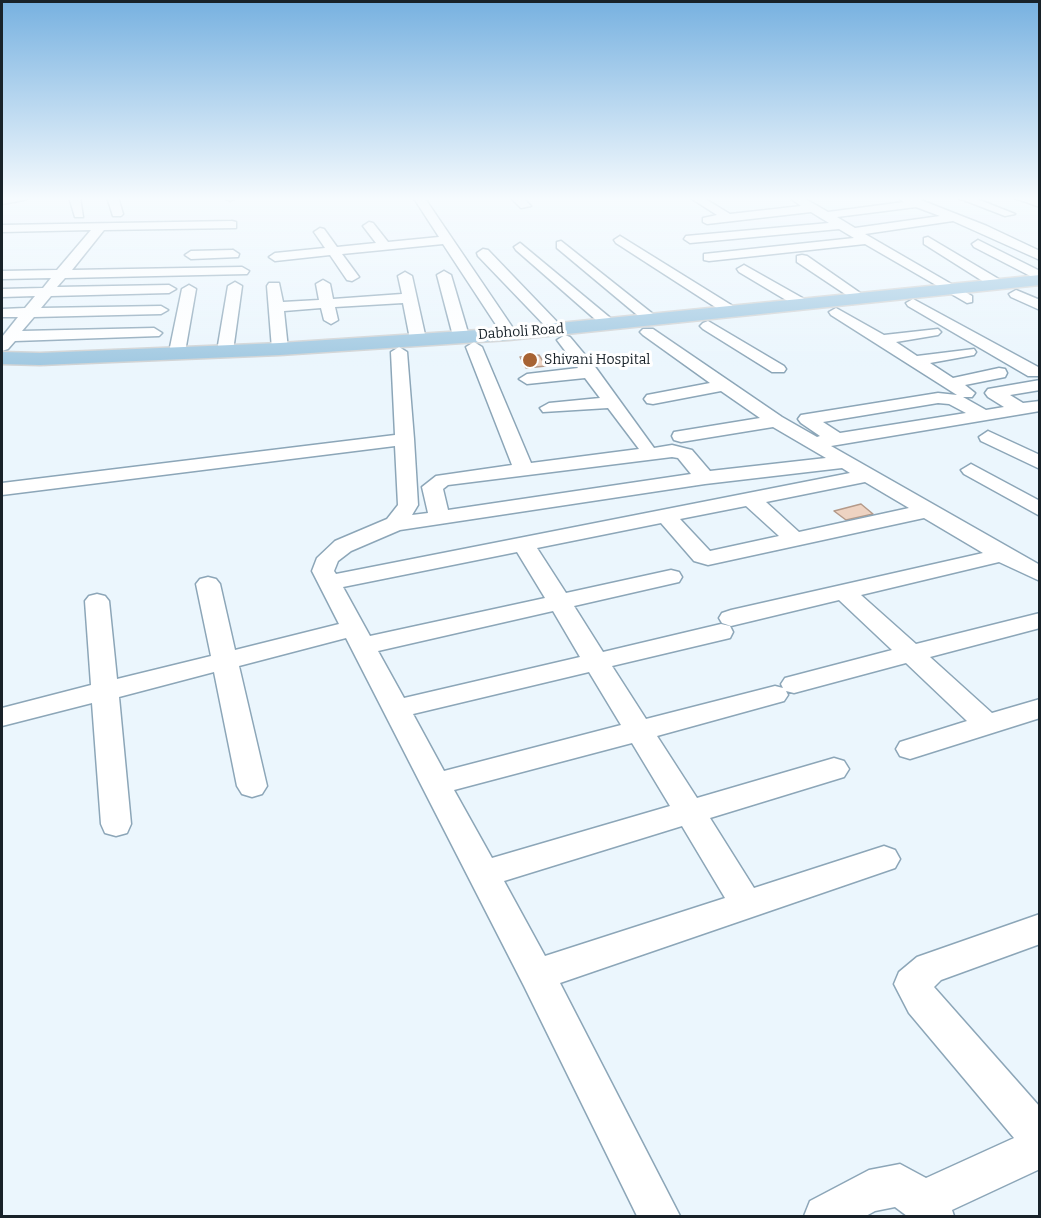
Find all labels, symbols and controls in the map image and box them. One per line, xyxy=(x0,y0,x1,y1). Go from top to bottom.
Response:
street label: Dabholi Road xyxy=(477,321,565,343)
marker: Shivani Hospital xyxy=(521,351,539,369)
place label: Shivani Hospital xyxy=(544,352,650,368)

